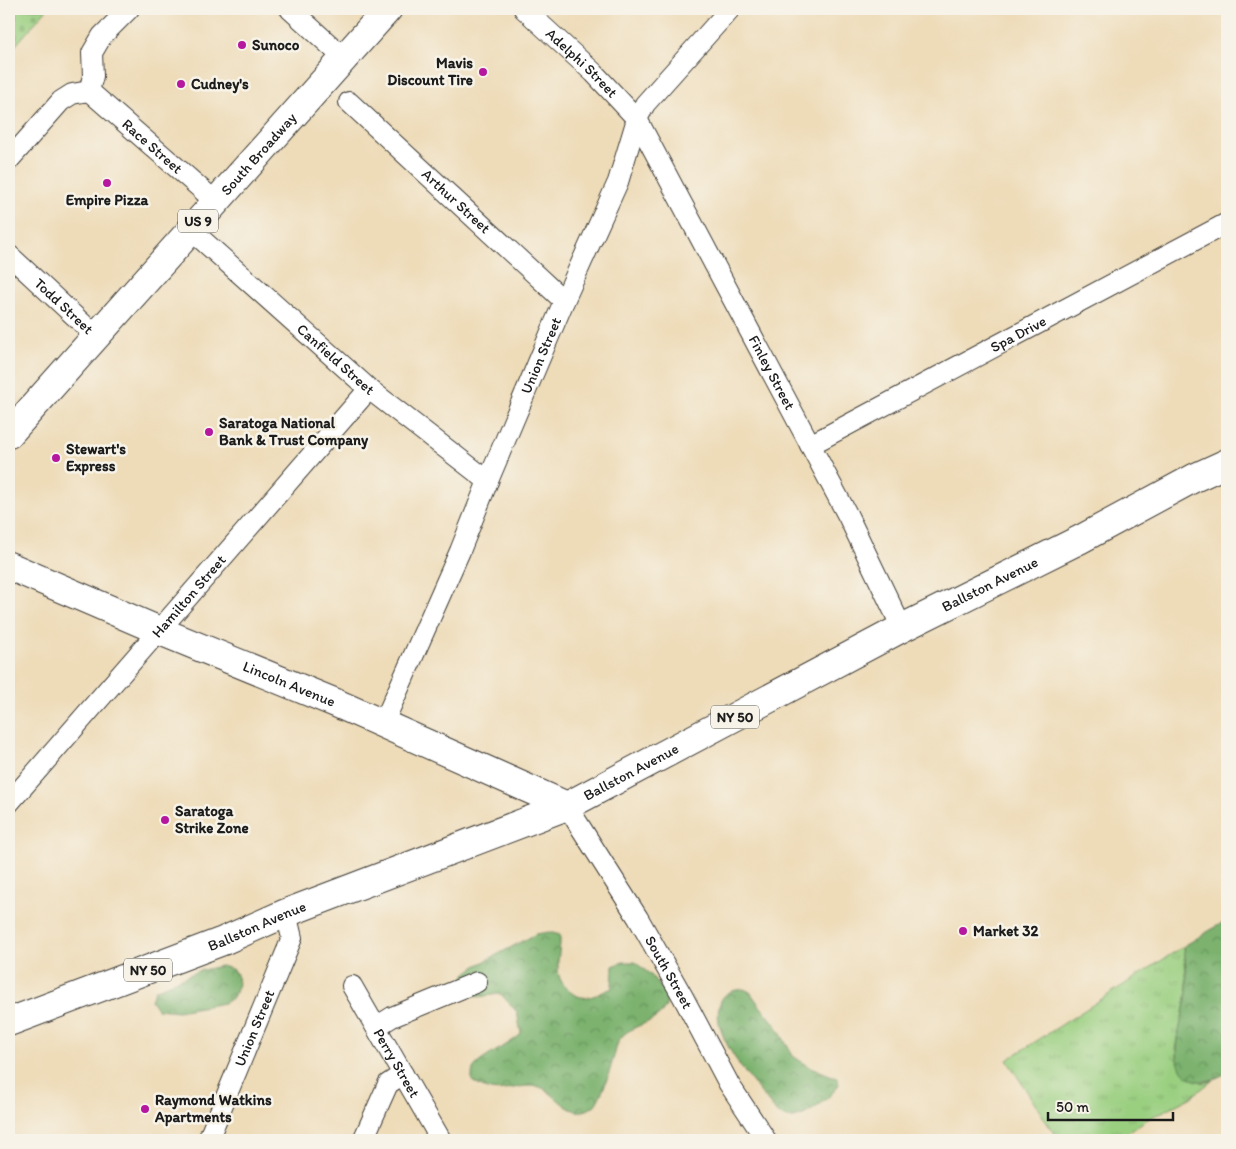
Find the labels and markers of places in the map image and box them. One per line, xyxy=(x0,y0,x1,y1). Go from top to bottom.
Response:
place label: Sunoco xyxy=(252,36,300,54)
marker: Sunoco xyxy=(236,39,248,51)
place label: Mavis Discount Tire xyxy=(387,54,473,89)
marker: Mavis Discount Tire xyxy=(477,66,489,78)
place label: Cudney's xyxy=(191,75,249,94)
marker: Cudney's xyxy=(175,78,187,90)
marker: Empire Pizza xyxy=(101,177,113,189)
place label: Empire Pizza xyxy=(66,191,148,210)
place label: Saratoga National Bank & Trust Company xyxy=(219,414,369,450)
marker: Saratoga National Bank & Trust Company xyxy=(203,426,215,438)
place label: Stewart's Express xyxy=(66,440,126,476)
marker: Stewart's Express xyxy=(50,452,62,464)
place label: Saratoga Strike Zone xyxy=(175,802,249,837)
marker: Saratoga Strike Zone xyxy=(159,814,171,826)
place label: Market 32 xyxy=(973,922,1039,940)
marker: Market 32 xyxy=(957,925,969,937)
place label: Raymond Watkins Apartments xyxy=(154,1091,272,1127)
marker: Raymond Watkins Apartments xyxy=(139,1103,151,1115)

